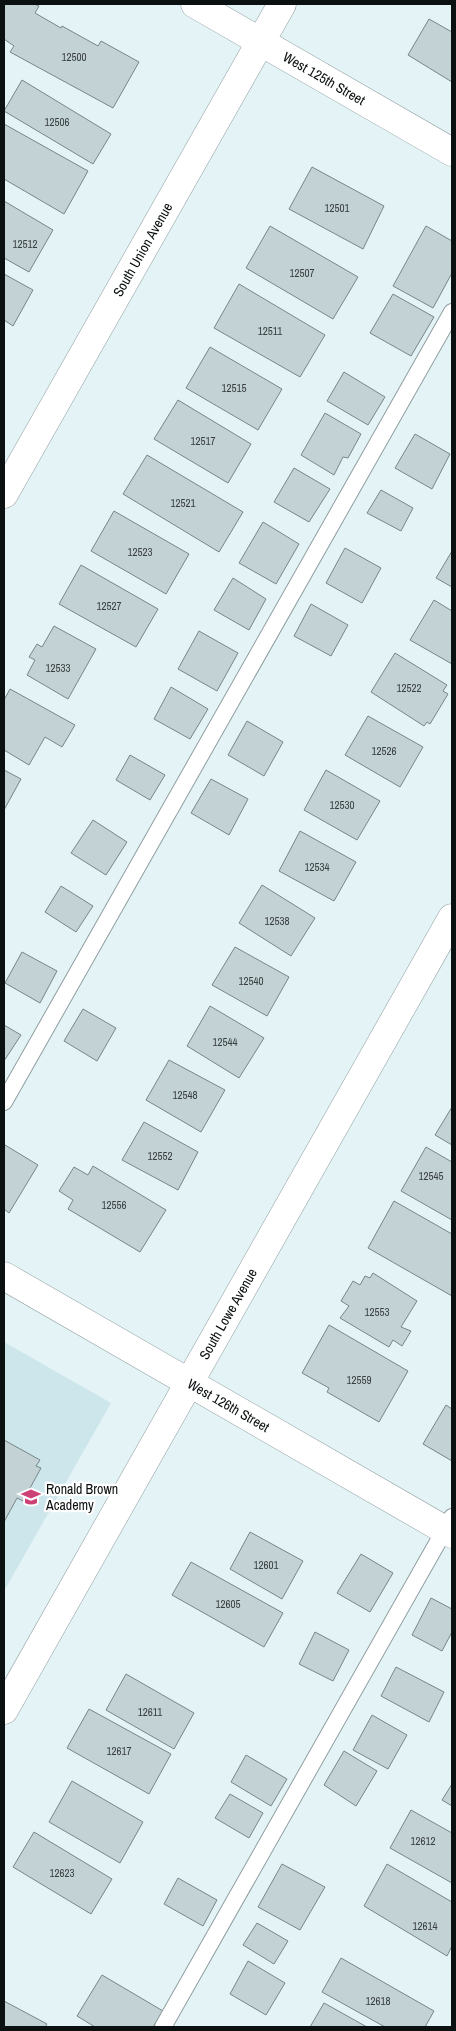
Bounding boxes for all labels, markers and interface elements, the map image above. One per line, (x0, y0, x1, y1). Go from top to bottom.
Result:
street label: West 125th Street (280, 48, 368, 109)
house number: 12500 (61, 50, 87, 64)
house number: 12506 (44, 115, 70, 129)
street label: South Union Avenue (109, 199, 176, 300)
house number: 12501 (324, 201, 350, 215)
house number: 12512 (12, 237, 38, 251)
house number: 12507 (289, 266, 315, 280)
house number: 12511 (258, 324, 282, 338)
house number: 12515 (221, 381, 247, 395)
house number: 12517 (190, 434, 216, 448)
house number: 12521 (170, 496, 196, 510)
house number: 12523 (127, 545, 153, 559)
house number: 12527 (96, 599, 122, 613)
house number: 12533 (45, 661, 71, 675)
house number: 12522 (396, 681, 422, 695)
house number: 12526 (371, 744, 397, 758)
house number: 12530 (329, 798, 355, 812)
house number: 12534 (304, 860, 330, 874)
house number: 12538 (264, 914, 290, 928)
house number: 12540 (238, 974, 264, 988)
house number: 12544 (212, 1035, 238, 1049)
house number: 12548 (172, 1088, 198, 1102)
house number: 12552 (147, 1149, 173, 1163)
house number: 12545 (418, 1169, 444, 1183)
house number: 12556 (101, 1198, 127, 1212)
street label: South Lowe Avenue (195, 1265, 261, 1363)
house number: 12553 (364, 1305, 390, 1319)
house number: 12559 (346, 1373, 372, 1387)
street label: West 126th Street (184, 1375, 273, 1436)
place label: Ronald Brown Academy (45, 1480, 118, 1514)
school or university icon: Ronald Brown Academy (20, 1486, 42, 1508)
house number: 12601 (253, 1558, 279, 1572)
house number: 12605 (215, 1597, 241, 1611)
house number: 12611 (138, 1705, 162, 1719)
house number: 12617 (106, 1744, 132, 1758)
house number: 12612 (410, 1834, 436, 1848)
house number: 12623 (49, 1866, 75, 1880)
house number: 12614 (412, 1919, 438, 1933)
house number: 12618 (365, 1994, 391, 2008)

